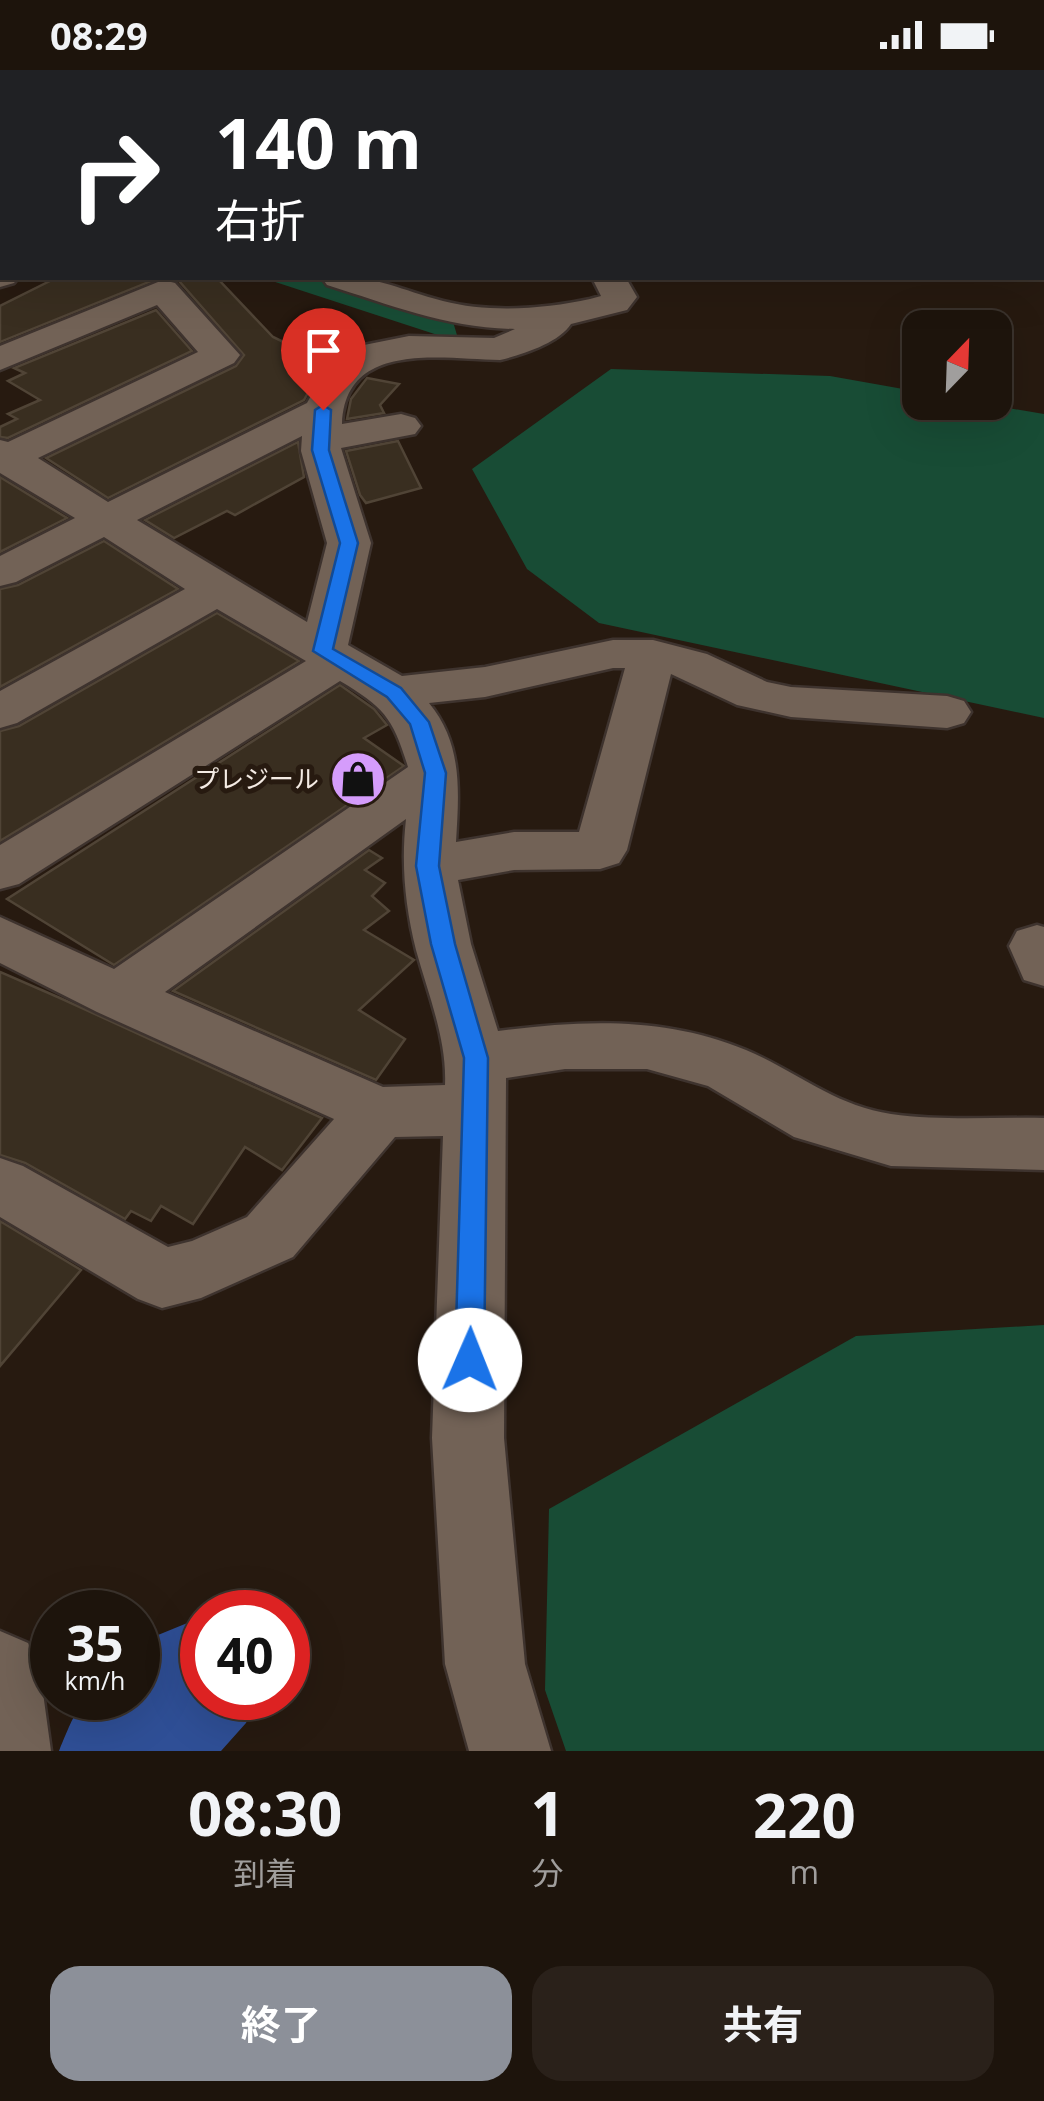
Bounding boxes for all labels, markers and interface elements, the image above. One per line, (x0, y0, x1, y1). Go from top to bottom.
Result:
text: 08:29 (50, 9, 148, 61)
text: 140 m (215, 94, 422, 190)
icon: right (50, 110, 180, 240)
text: 右折 (215, 189, 305, 250)
pin (281, 308, 366, 411)
north arrow (902, 310, 1012, 420)
map controls (902, 310, 1012, 420)
icon: arrive (296, 323, 351, 378)
shop icon: プレジール (328, 749, 388, 809)
place label: プレジール (194, 761, 319, 795)
position arrow (418, 1308, 522, 1412)
speed limit sign: 40 (180, 1590, 310, 1720)
text: 35 (66, 1609, 124, 1677)
text: km/h (65, 1663, 125, 1697)
text: 08:30 (188, 1772, 342, 1854)
text: 1 (531, 1772, 565, 1854)
text: 220 (753, 1774, 856, 1856)
text: m (790, 1850, 819, 1893)
text: 到着 (233, 1851, 297, 1894)
text: 分 (532, 1851, 564, 1894)
button: 終了 (50, 1966, 512, 2081)
button: 共有 (532, 1966, 994, 2081)

